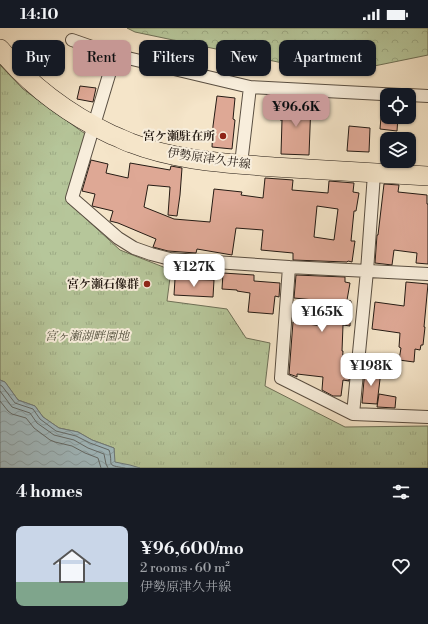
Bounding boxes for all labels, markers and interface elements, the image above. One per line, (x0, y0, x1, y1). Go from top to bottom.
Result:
text: 14:10 (20, 5, 58, 24)
chip: Buy (12, 40, 65, 76)
chip: Rent (73, 40, 131, 76)
chip: Filters (139, 40, 208, 76)
chip: New (216, 40, 271, 76)
chip: Apartment (279, 40, 376, 76)
map controls (380, 88, 416, 168)
button: locate (380, 88, 416, 124)
pin: ¥96.6K (263, 94, 329, 128)
text: ¥96.6K (272, 99, 320, 115)
place label: 宮ケ瀬駐在所 (143, 129, 215, 144)
marker: 宮ケ瀬駐在所 (218, 131, 228, 141)
button: layers (380, 132, 416, 168)
street label: 伊勢原津久井線 (166, 146, 252, 172)
pin: ¥127K (166, 254, 222, 288)
text: ¥127K (173, 259, 215, 275)
place label: 宮ケ瀬石像群 (67, 277, 139, 292)
marker: 宮ケ瀬石像群 (142, 279, 152, 289)
pin: ¥165K (294, 299, 350, 333)
text: ¥165K (301, 304, 343, 320)
park label: 宮ヶ瀬湖畔園地 (45, 329, 131, 344)
pin: ¥198K (343, 353, 399, 387)
text: ¥198K (349, 358, 393, 374)
text: 4 homes (16, 481, 83, 503)
icon: filters (390, 481, 412, 503)
text: ¥96,600/mo (140, 538, 244, 560)
icon: home (48, 542, 96, 590)
icon: heart (390, 555, 412, 577)
text: 2 rooms · 60 m² (140, 560, 230, 576)
text: 伊勢原津久井線 (140, 579, 231, 595)

